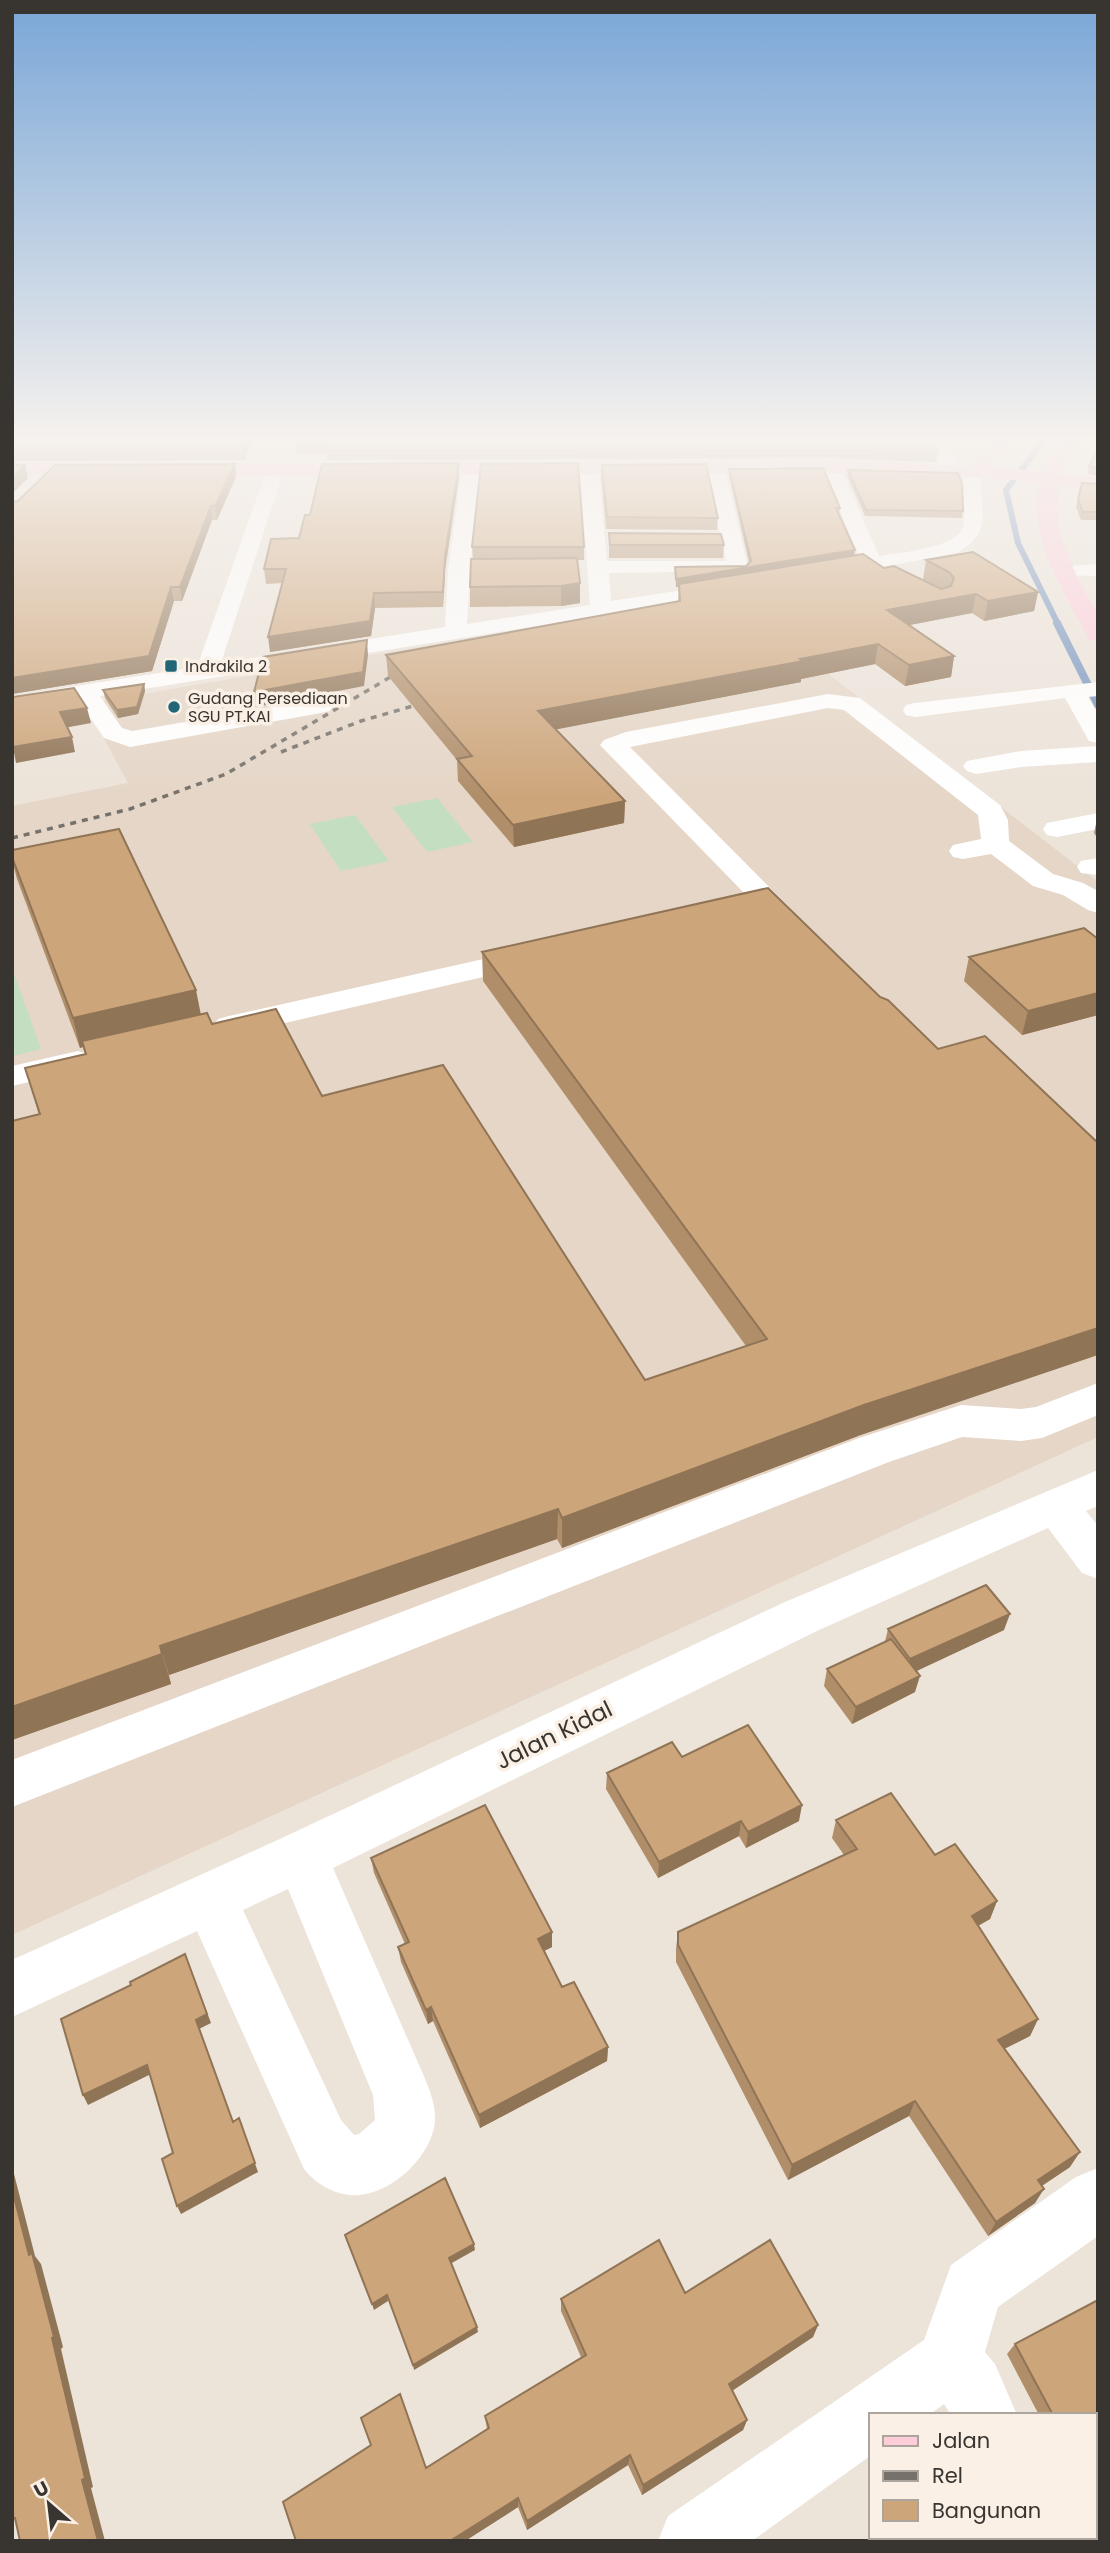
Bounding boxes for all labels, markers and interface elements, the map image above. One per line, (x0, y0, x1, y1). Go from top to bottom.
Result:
place label: Indrakila 2 (185, 655, 267, 678)
marker: Indrakila 2 (163, 658, 179, 674)
place label: Gudang Persediaan SGU PT.KAI (188, 687, 348, 728)
marker: Gudang Persediaan SGU PT.KAI (166, 699, 182, 715)
street label: Jalan Kidal (490, 1693, 618, 1777)
legend (869, 2413, 1096, 2539)
text: Jalan (932, 2426, 990, 2455)
text: Rel (932, 2461, 963, 2490)
north arrow (14, 2469, 84, 2539)
text: U (29, 2474, 54, 2504)
text: Bangunan (932, 2496, 1041, 2525)

